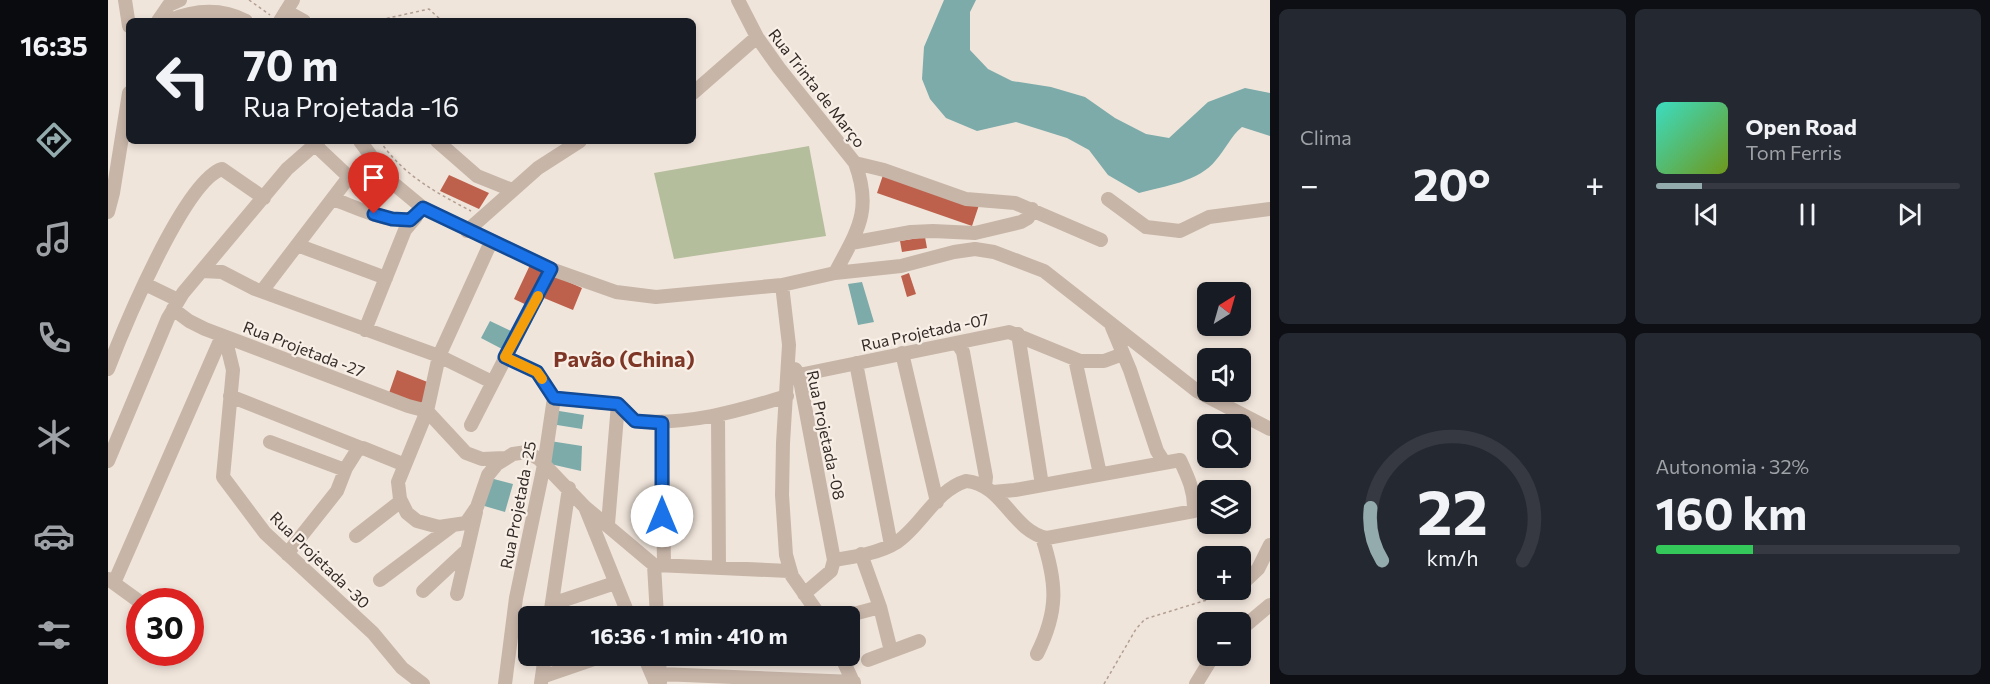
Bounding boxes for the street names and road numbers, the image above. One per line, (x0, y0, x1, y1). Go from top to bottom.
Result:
street label: Rua Trinta de Março (765, 25, 870, 151)
street label: Rua Projetada -07 (859, 309, 991, 354)
street label: Rua Projetada -27 (241, 317, 368, 380)
street label: Rua Projetada -08 (804, 369, 849, 501)
street label: Rua Projetada -25 (496, 440, 539, 570)
street label: Rua Projetada -30 (267, 507, 374, 612)

